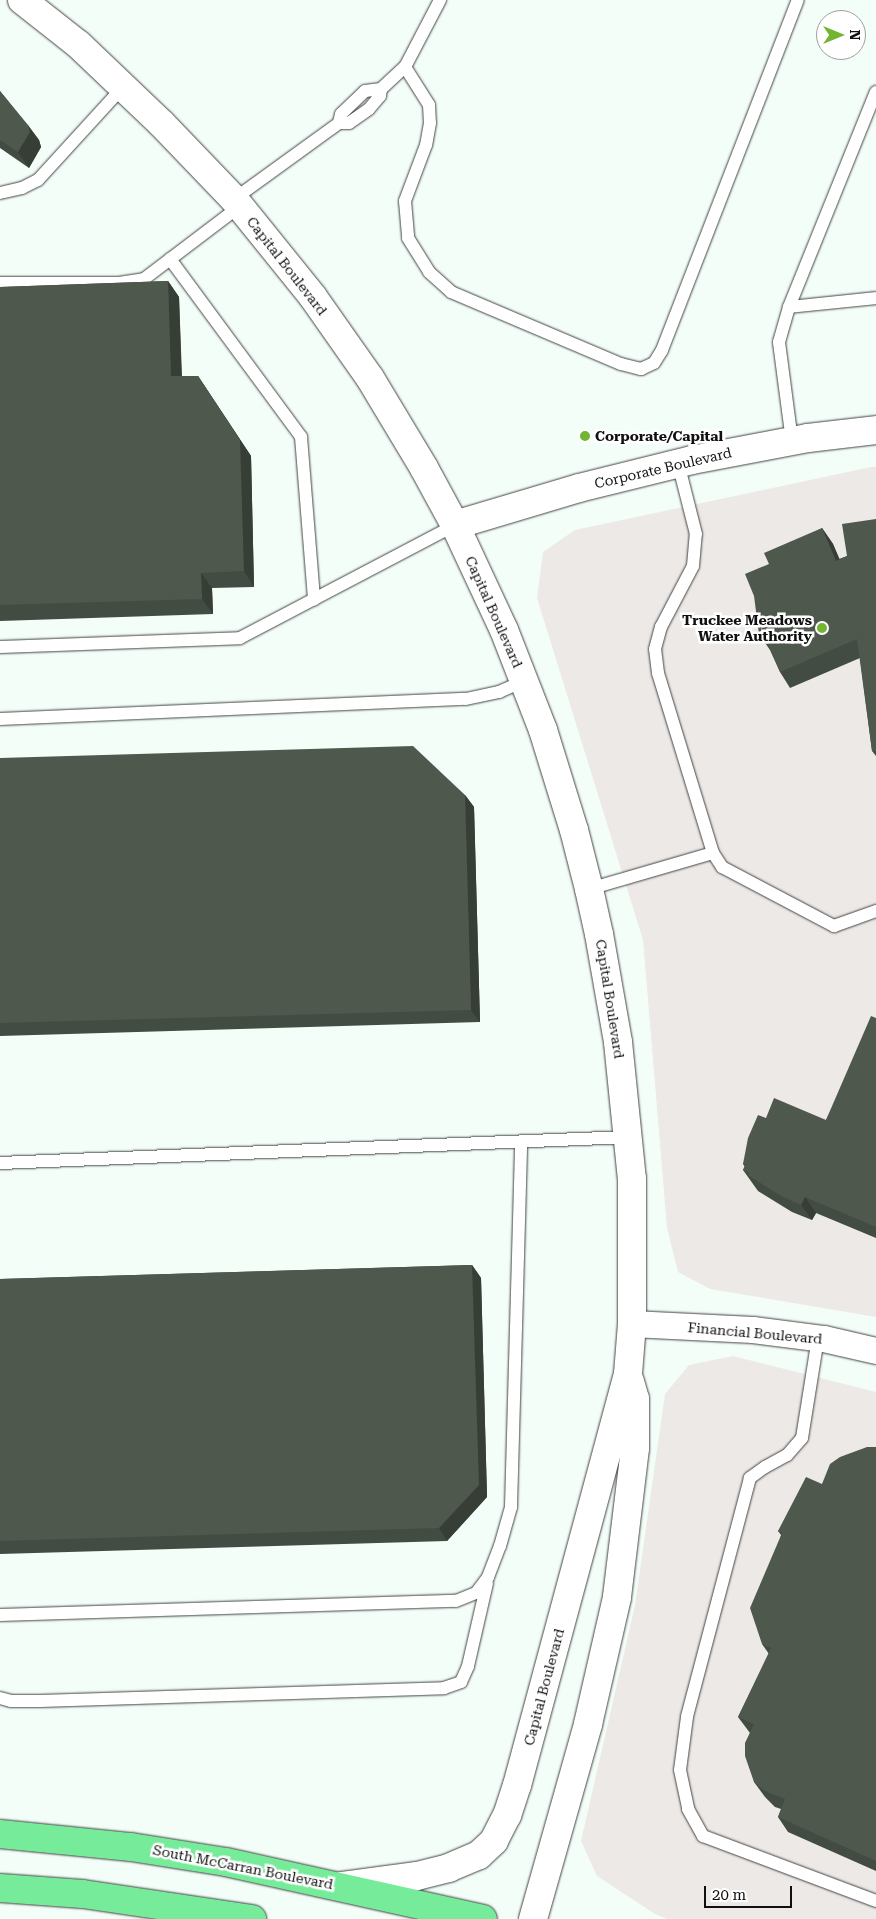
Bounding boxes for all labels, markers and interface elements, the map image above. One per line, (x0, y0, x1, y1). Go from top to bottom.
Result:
north arrow (816, 10, 866, 60)
text: N (847, 30, 863, 40)
street label: Capital Boulevard (243, 213, 331, 319)
place label: Corporate/Capital (595, 428, 723, 444)
marker: Corporate/Capital (579, 430, 591, 442)
street label: Corporate Boulevard (593, 444, 733, 492)
street label: Capital Boulevard (462, 554, 526, 670)
place label: Truckee Meadows Water Authority (682, 612, 812, 644)
marker: Truckee Meadows Water Authority (816, 622, 828, 634)
street label: Capital Boulevard (592, 938, 628, 1060)
street label: Financial Boulevard (687, 1319, 823, 1347)
street label: Capital Boulevard (520, 1627, 568, 1747)
street label: South McCarran Boulevard (151, 1841, 335, 1893)
scale bar (706, 1876, 794, 1908)
text: 20 m (712, 1886, 746, 1904)

